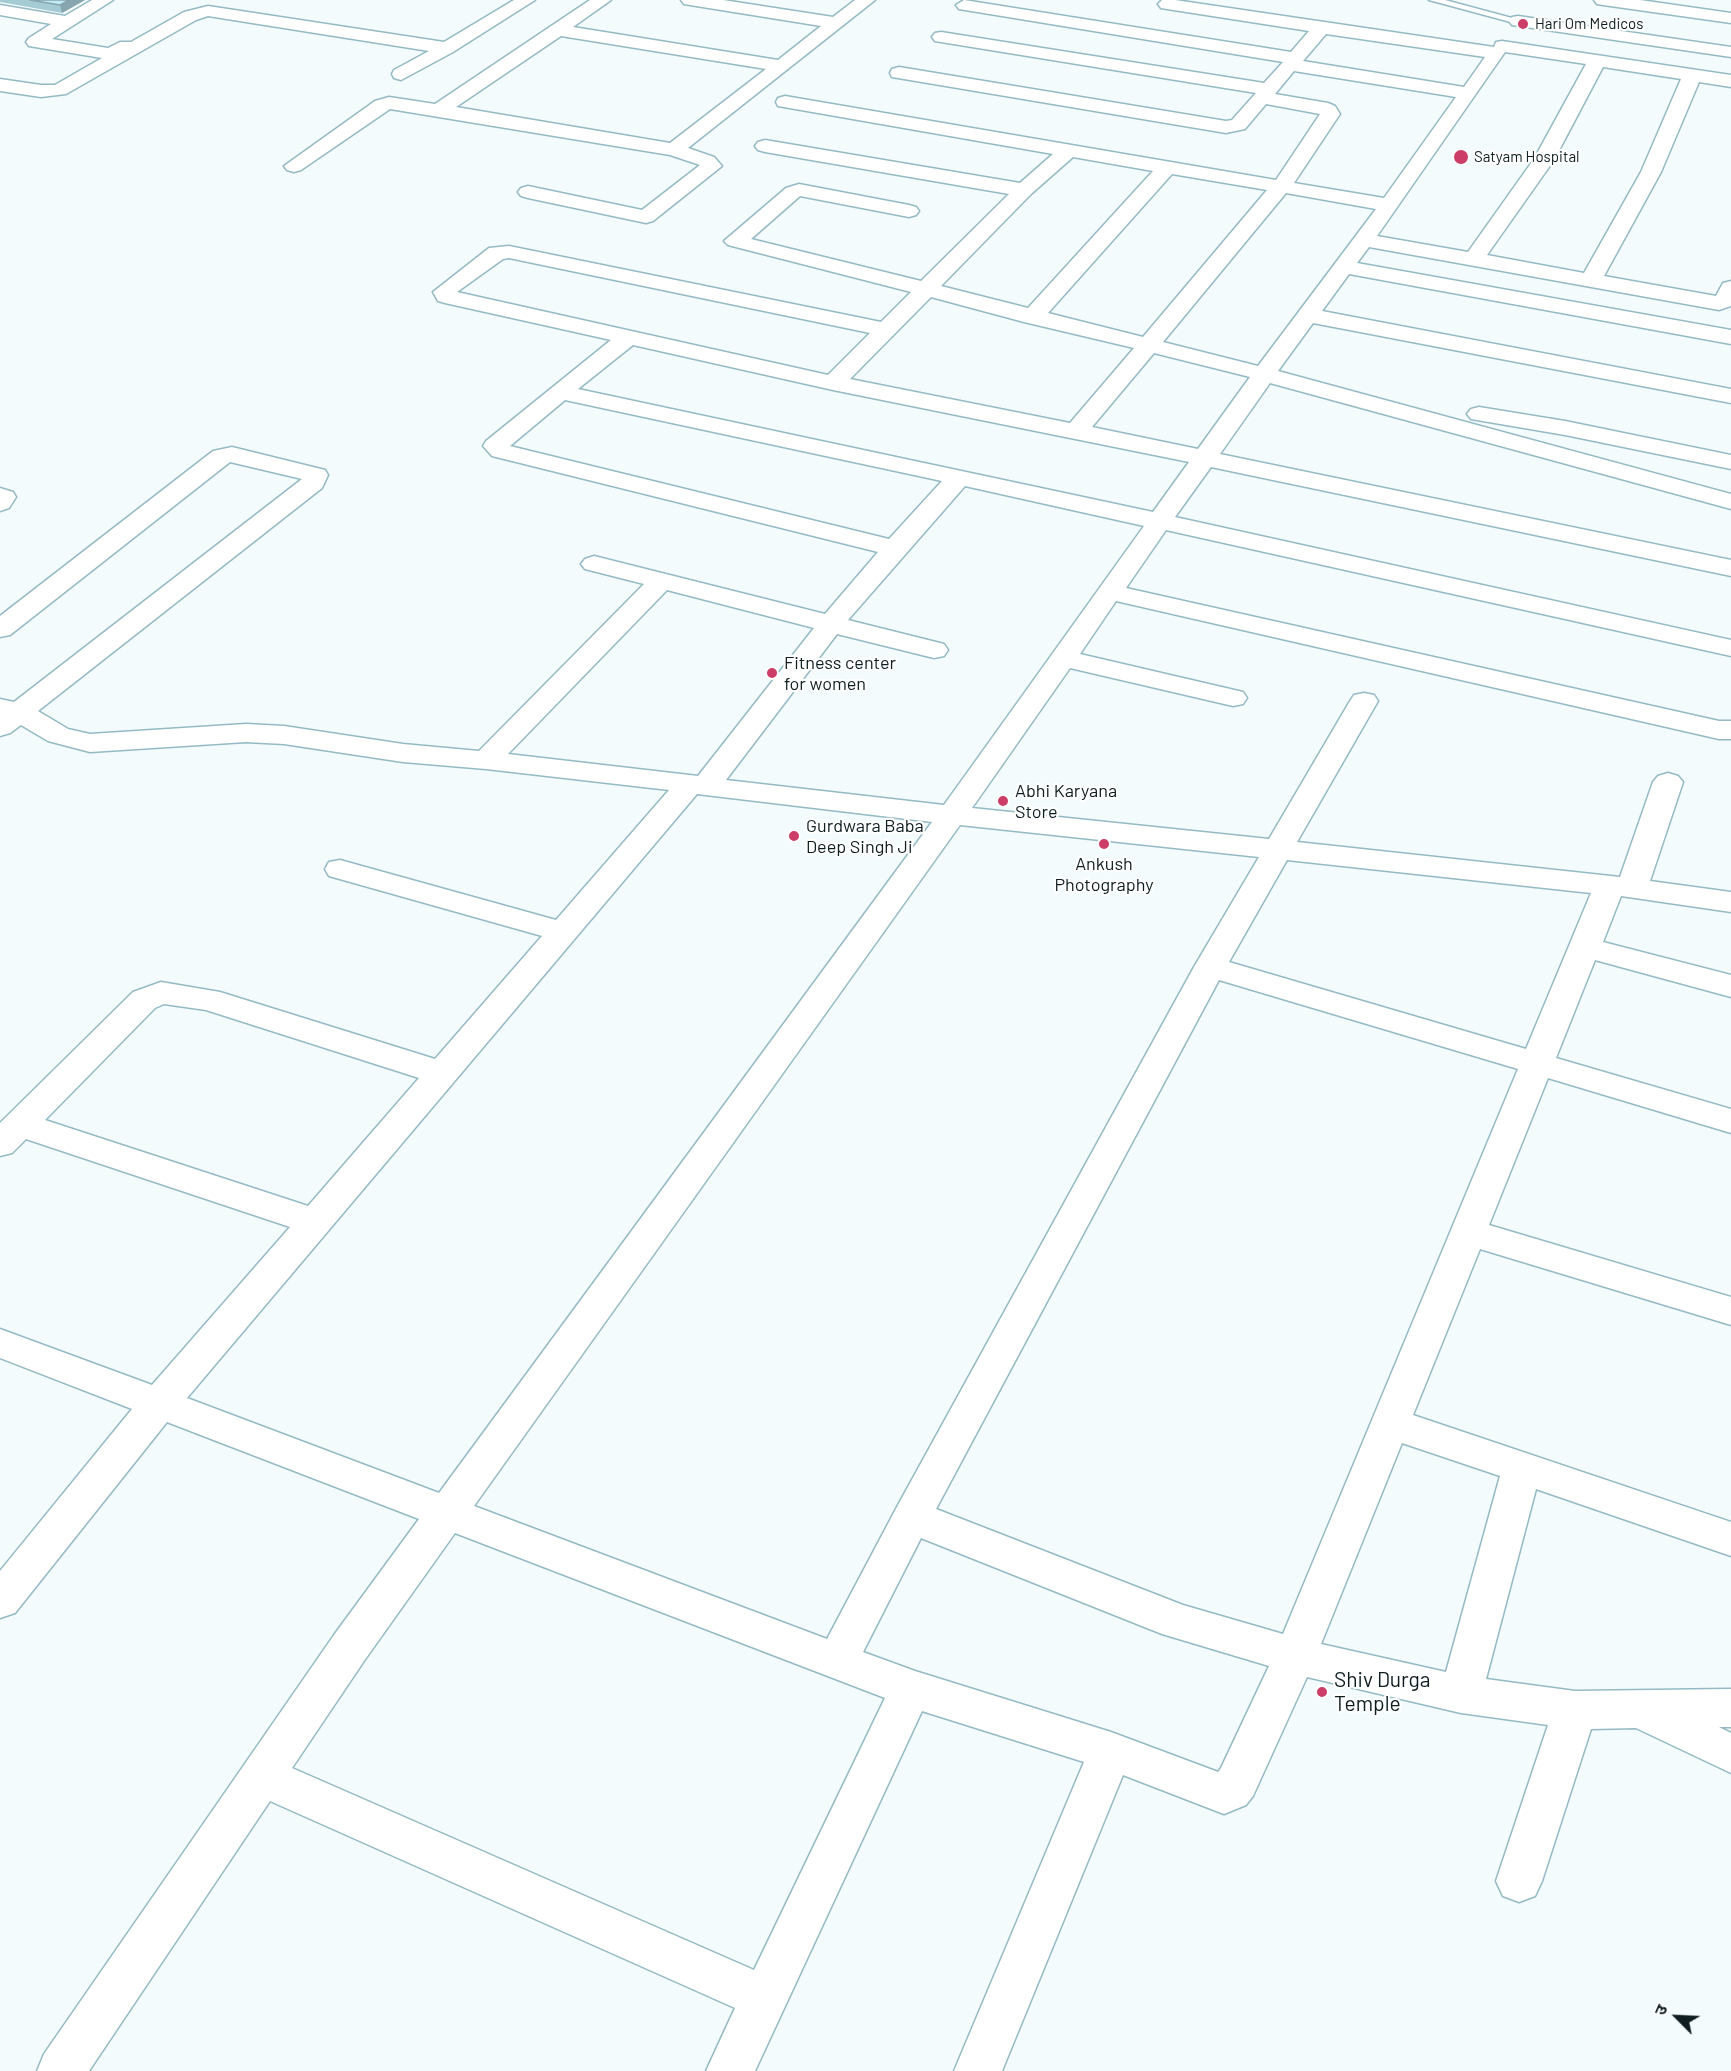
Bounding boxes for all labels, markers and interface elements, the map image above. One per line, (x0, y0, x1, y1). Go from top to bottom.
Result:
place label: Hari Om Medicos (1535, 15, 1643, 33)
marker: Hari Om Medicos (1516, 17, 1530, 31)
marker: Satyam Hospital (1452, 148, 1470, 166)
place label: Satyam Hospital (1474, 148, 1579, 166)
place label: Fitness center for women (784, 652, 896, 694)
marker: Fitness center for women (765, 666, 779, 680)
place label: Abhi Karyana Store (1015, 780, 1117, 822)
marker: Abhi Karyana Store (996, 794, 1010, 808)
place label: Gurdwara Baba Deep Singh Ji (806, 815, 924, 858)
marker: Gurdwara Baba Deep Singh Ji (787, 829, 801, 843)
marker: Ankush Photography (1097, 837, 1111, 851)
place label: Ankush Photography (1054, 853, 1154, 896)
place label: Shiv Durga Temple (1334, 1667, 1430, 1717)
marker: Shiv Durga Temple (1315, 1685, 1329, 1699)
north arrow (1647, 1987, 1707, 2047)
text: उ (1650, 2001, 1671, 2018)

